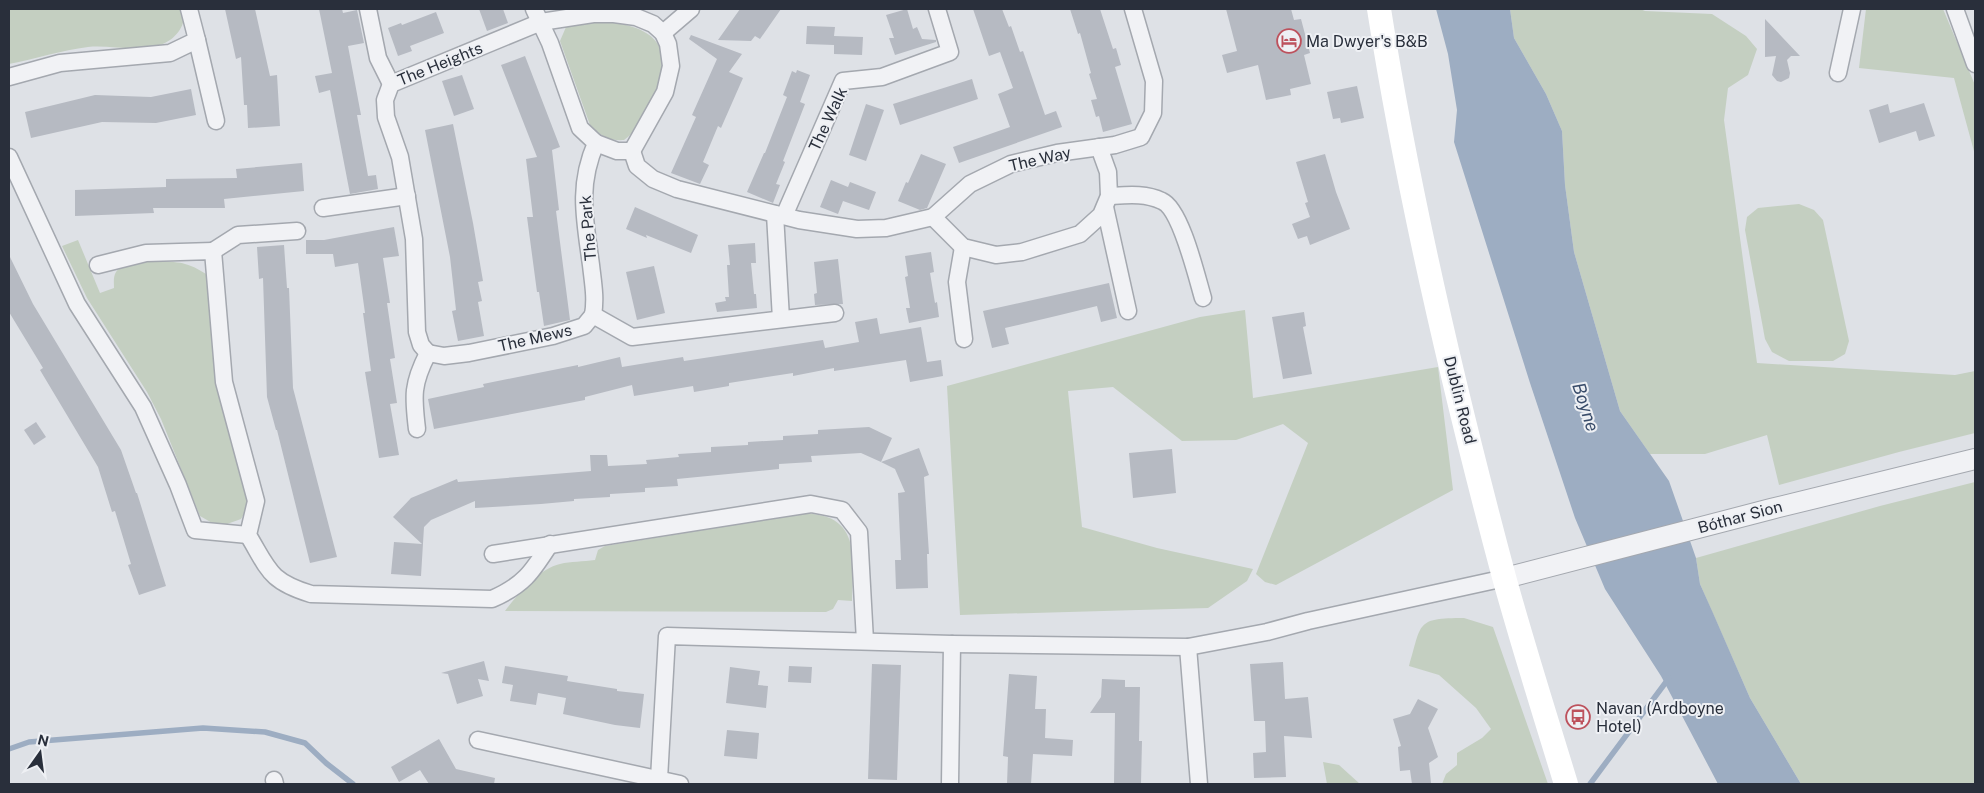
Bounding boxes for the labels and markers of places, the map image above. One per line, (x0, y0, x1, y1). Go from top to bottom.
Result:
hotel icon: Ma Dwyer's B&B (1276, 28, 1302, 54)
place label: Ma Dwyer's B&B (1306, 32, 1428, 51)
place label: Navan (Ardboyne Hotel) (1596, 699, 1724, 736)
bus stop icon: Navan (Ardboyne Hotel) (1565, 704, 1591, 730)

